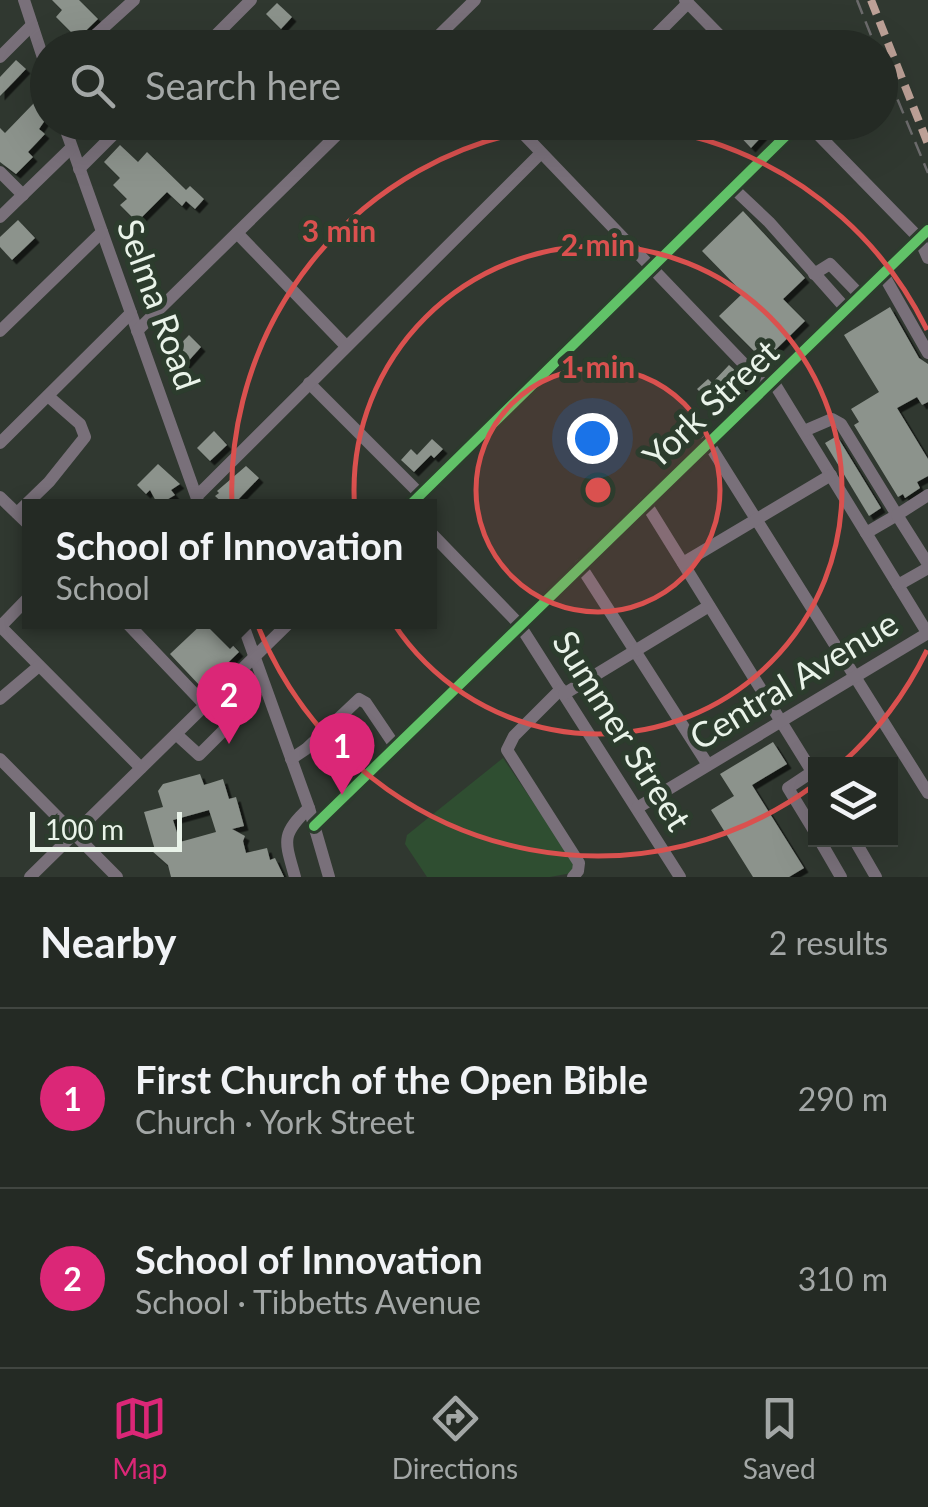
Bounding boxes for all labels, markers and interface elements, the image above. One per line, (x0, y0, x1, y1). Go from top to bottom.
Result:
search box (30, 30, 898, 140)
icon: search (65, 58, 120, 113)
text: Search here (145, 62, 341, 108)
text: 3 min (302, 212, 376, 248)
street label: Selma Road (110, 213, 210, 395)
text: 2 min (561, 226, 635, 262)
street label: York Street (634, 330, 787, 476)
text: 1 min (561, 348, 635, 384)
your location (567, 413, 618, 464)
centre of rings (580, 472, 616, 508)
popup (22, 499, 437, 629)
text: School of Innovation (56, 522, 403, 568)
text: School (56, 568, 150, 607)
street label: Central Avenue (681, 600, 905, 758)
street label: Summer Street (545, 622, 701, 838)
pin: 2 (196, 662, 262, 744)
pin: 1 (310, 712, 374, 795)
map controls (808, 757, 898, 847)
button: layers (808, 757, 898, 847)
scale bar (30, 807, 182, 851)
text: 100 m (45, 812, 124, 846)
text: Nearby (40, 917, 177, 967)
text: 2 results (769, 923, 888, 962)
text: First Church of the Open Bible (135, 1056, 648, 1102)
text: 1 (63, 1079, 82, 1118)
text: 290 m (798, 1079, 888, 1118)
text: Church · York Street (135, 1102, 415, 1141)
text: School of Innovation (135, 1236, 483, 1282)
text: 2 (63, 1259, 82, 1298)
text: 310 m (798, 1259, 888, 1298)
text: School · Tibbetts Avenue (135, 1282, 481, 1321)
tab: Map (112, 1391, 167, 1485)
tab: Directions (392, 1391, 518, 1485)
tab: Saved (743, 1391, 816, 1485)

